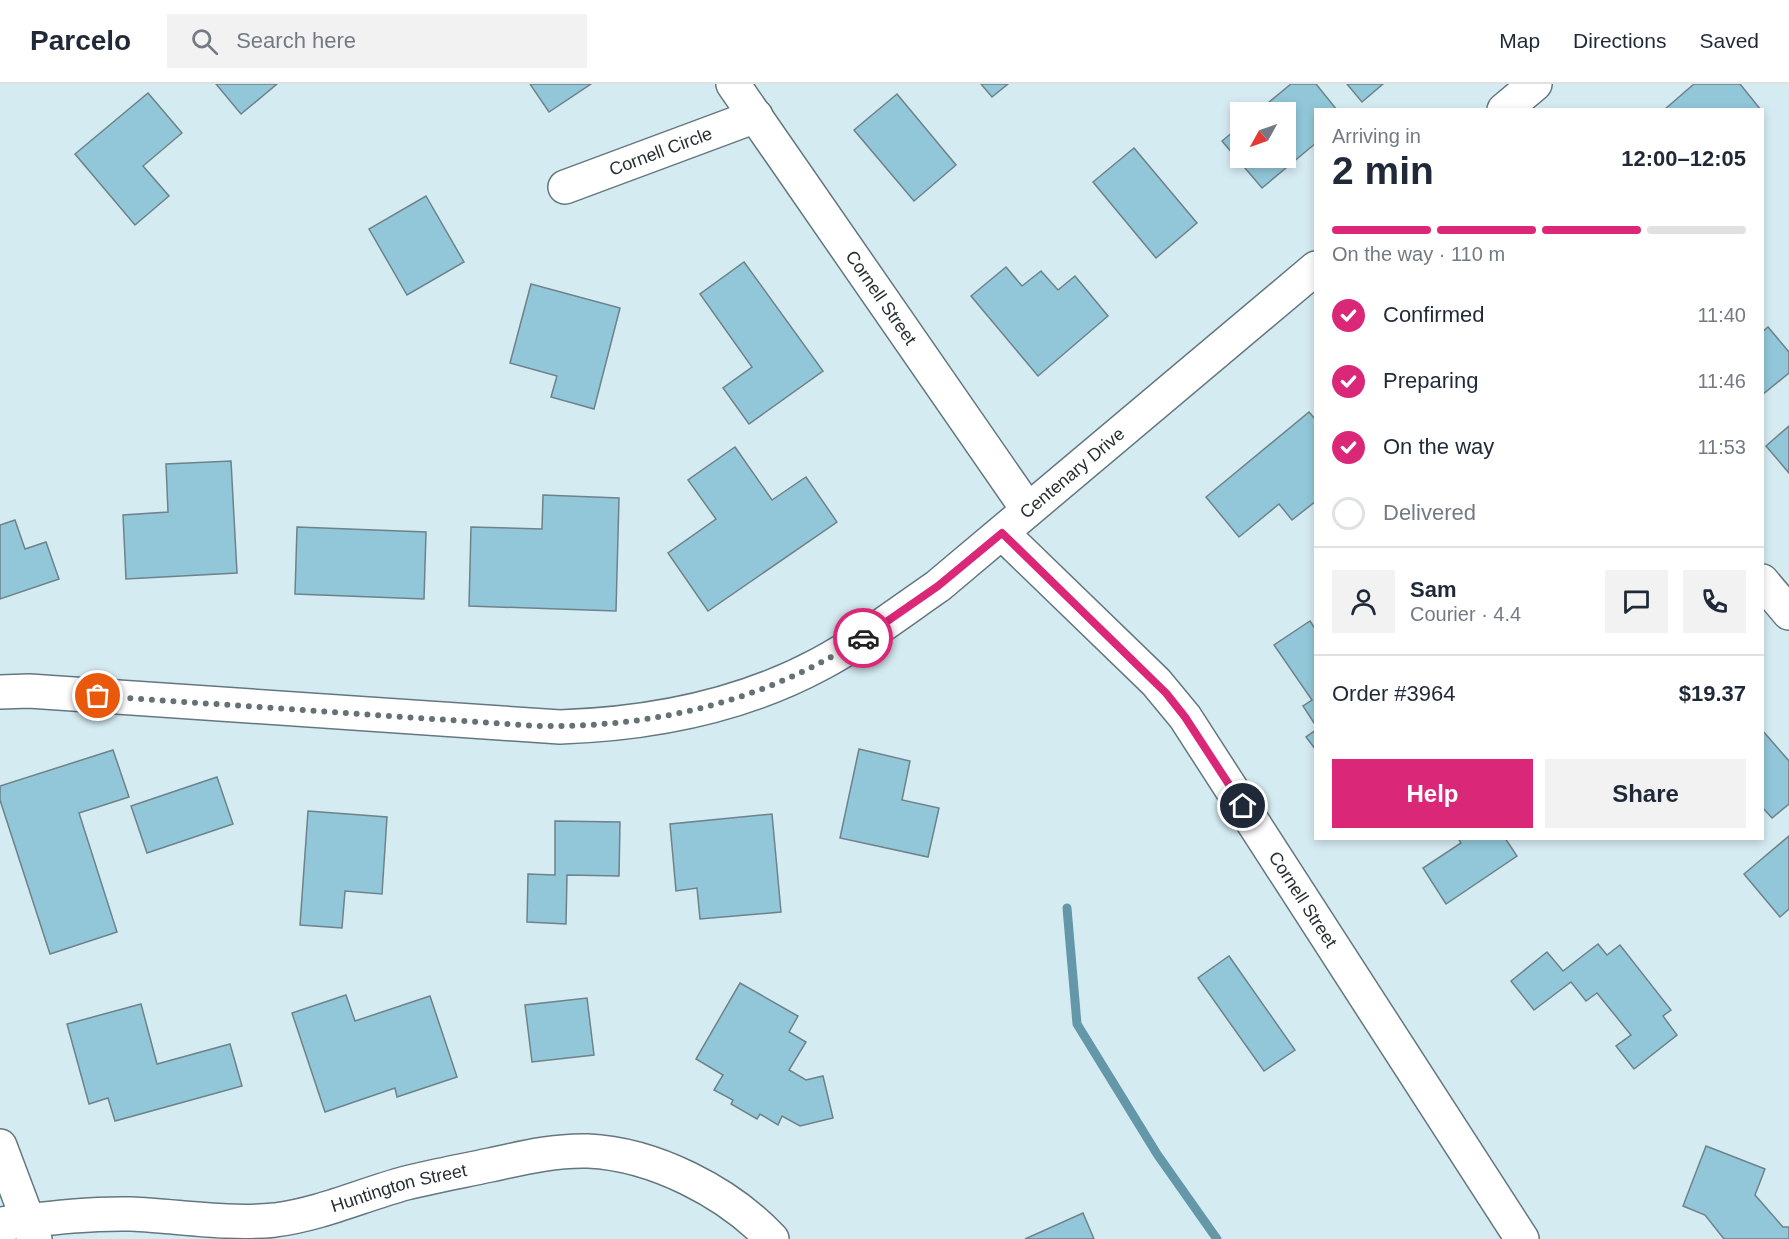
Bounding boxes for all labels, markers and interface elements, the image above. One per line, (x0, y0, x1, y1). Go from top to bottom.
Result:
search box (167, 14, 587, 68)
text: Parcelo (30, 25, 131, 56)
icon: search (188, 25, 221, 58)
text: Search here (236, 28, 356, 53)
text: Map (1499, 29, 1540, 52)
text: Directions (1573, 29, 1666, 52)
text: Saved (1699, 29, 1759, 52)
north arrow (1230, 102, 1296, 168)
map controls (1230, 102, 1296, 168)
street label: Cornell Circle (606, 123, 715, 180)
text: Arriving in (1332, 125, 1421, 147)
text: 12:00–12:05 (1621, 146, 1746, 171)
text: 2 min (1332, 149, 1434, 192)
text: On the way · 110 m (1332, 243, 1505, 265)
street label: Cornell Street (841, 247, 921, 349)
icon: check (1332, 299, 1365, 332)
text: Confirmed (1383, 302, 1484, 327)
text: 11:40 (1697, 304, 1746, 326)
icon: check (1332, 365, 1365, 398)
text: Preparing (1383, 368, 1478, 393)
text: 11:46 (1697, 370, 1746, 392)
street label: Centenary Drive (1016, 424, 1128, 523)
icon: check (1332, 431, 1365, 464)
text: On the way (1383, 434, 1494, 459)
text: 11:53 (1697, 436, 1746, 458)
text: Delivered (1383, 500, 1476, 525)
button: person (1332, 570, 1395, 633)
button: chat (1605, 570, 1668, 633)
button: phone (1683, 570, 1746, 633)
text: Sam (1410, 577, 1456, 602)
text: Courier · 4.4 (1410, 603, 1521, 625)
courier (833, 608, 893, 668)
icon: car (847, 622, 880, 655)
pin (72, 670, 123, 721)
icon: bag (81, 679, 114, 712)
text: Order #3964 (1332, 681, 1456, 706)
text: $19.37 (1679, 681, 1746, 706)
button: Help (1332, 759, 1533, 828)
button: Share (1545, 759, 1746, 828)
pin (1217, 780, 1268, 831)
icon: home (1226, 789, 1259, 822)
street label: Cornell Street (1265, 848, 1341, 951)
street label: Huntington Street (328, 1160, 469, 1216)

